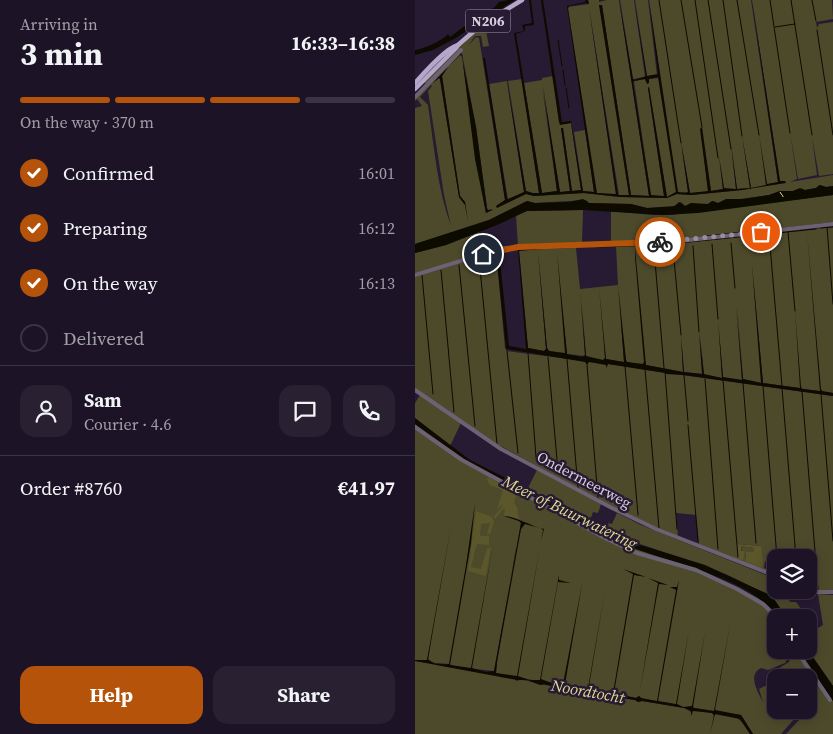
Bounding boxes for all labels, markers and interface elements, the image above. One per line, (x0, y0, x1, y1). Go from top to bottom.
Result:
road number: N206 (465, 10, 511, 32)
text: Arriving in (20, 13, 98, 35)
text: 16:33–16:38 (291, 30, 395, 56)
text: 3 min (20, 32, 103, 76)
text: On the way · 370 m (20, 111, 154, 133)
icon: check (20, 159, 48, 187)
text: Confirmed (63, 160, 154, 186)
text: 16:01 (358, 162, 395, 184)
pin (740, 211, 782, 253)
icon: check (20, 214, 48, 242)
text: Preparing (63, 215, 147, 241)
text: 16:12 (358, 217, 395, 239)
courier (635, 217, 685, 267)
icon: bag (747, 218, 775, 246)
icon: bike (646, 228, 674, 256)
pin (462, 233, 504, 275)
icon: home (469, 240, 497, 268)
icon: check (20, 269, 48, 297)
text: On the way (63, 270, 158, 296)
text: 16:13 (358, 272, 395, 294)
text: Delivered (63, 325, 144, 351)
button: person (20, 385, 72, 437)
button: chat (279, 385, 331, 437)
button: phone (343, 385, 395, 437)
text: Sam (84, 387, 122, 413)
text: Courier · 4.6 (84, 413, 172, 435)
street label: Ondermeerweg (533, 446, 635, 513)
water label: Meer of Buurwatering (498, 469, 642, 555)
text: Order #8760 (20, 475, 122, 501)
text: €41.97 (338, 475, 395, 501)
map controls (767, 549, 817, 719)
button: layers (767, 549, 817, 599)
button: + (767, 609, 817, 659)
button: Help (20, 666, 203, 724)
button: Share (213, 666, 395, 724)
button: − (767, 669, 817, 719)
water label: Noordtocht (549, 674, 627, 708)

